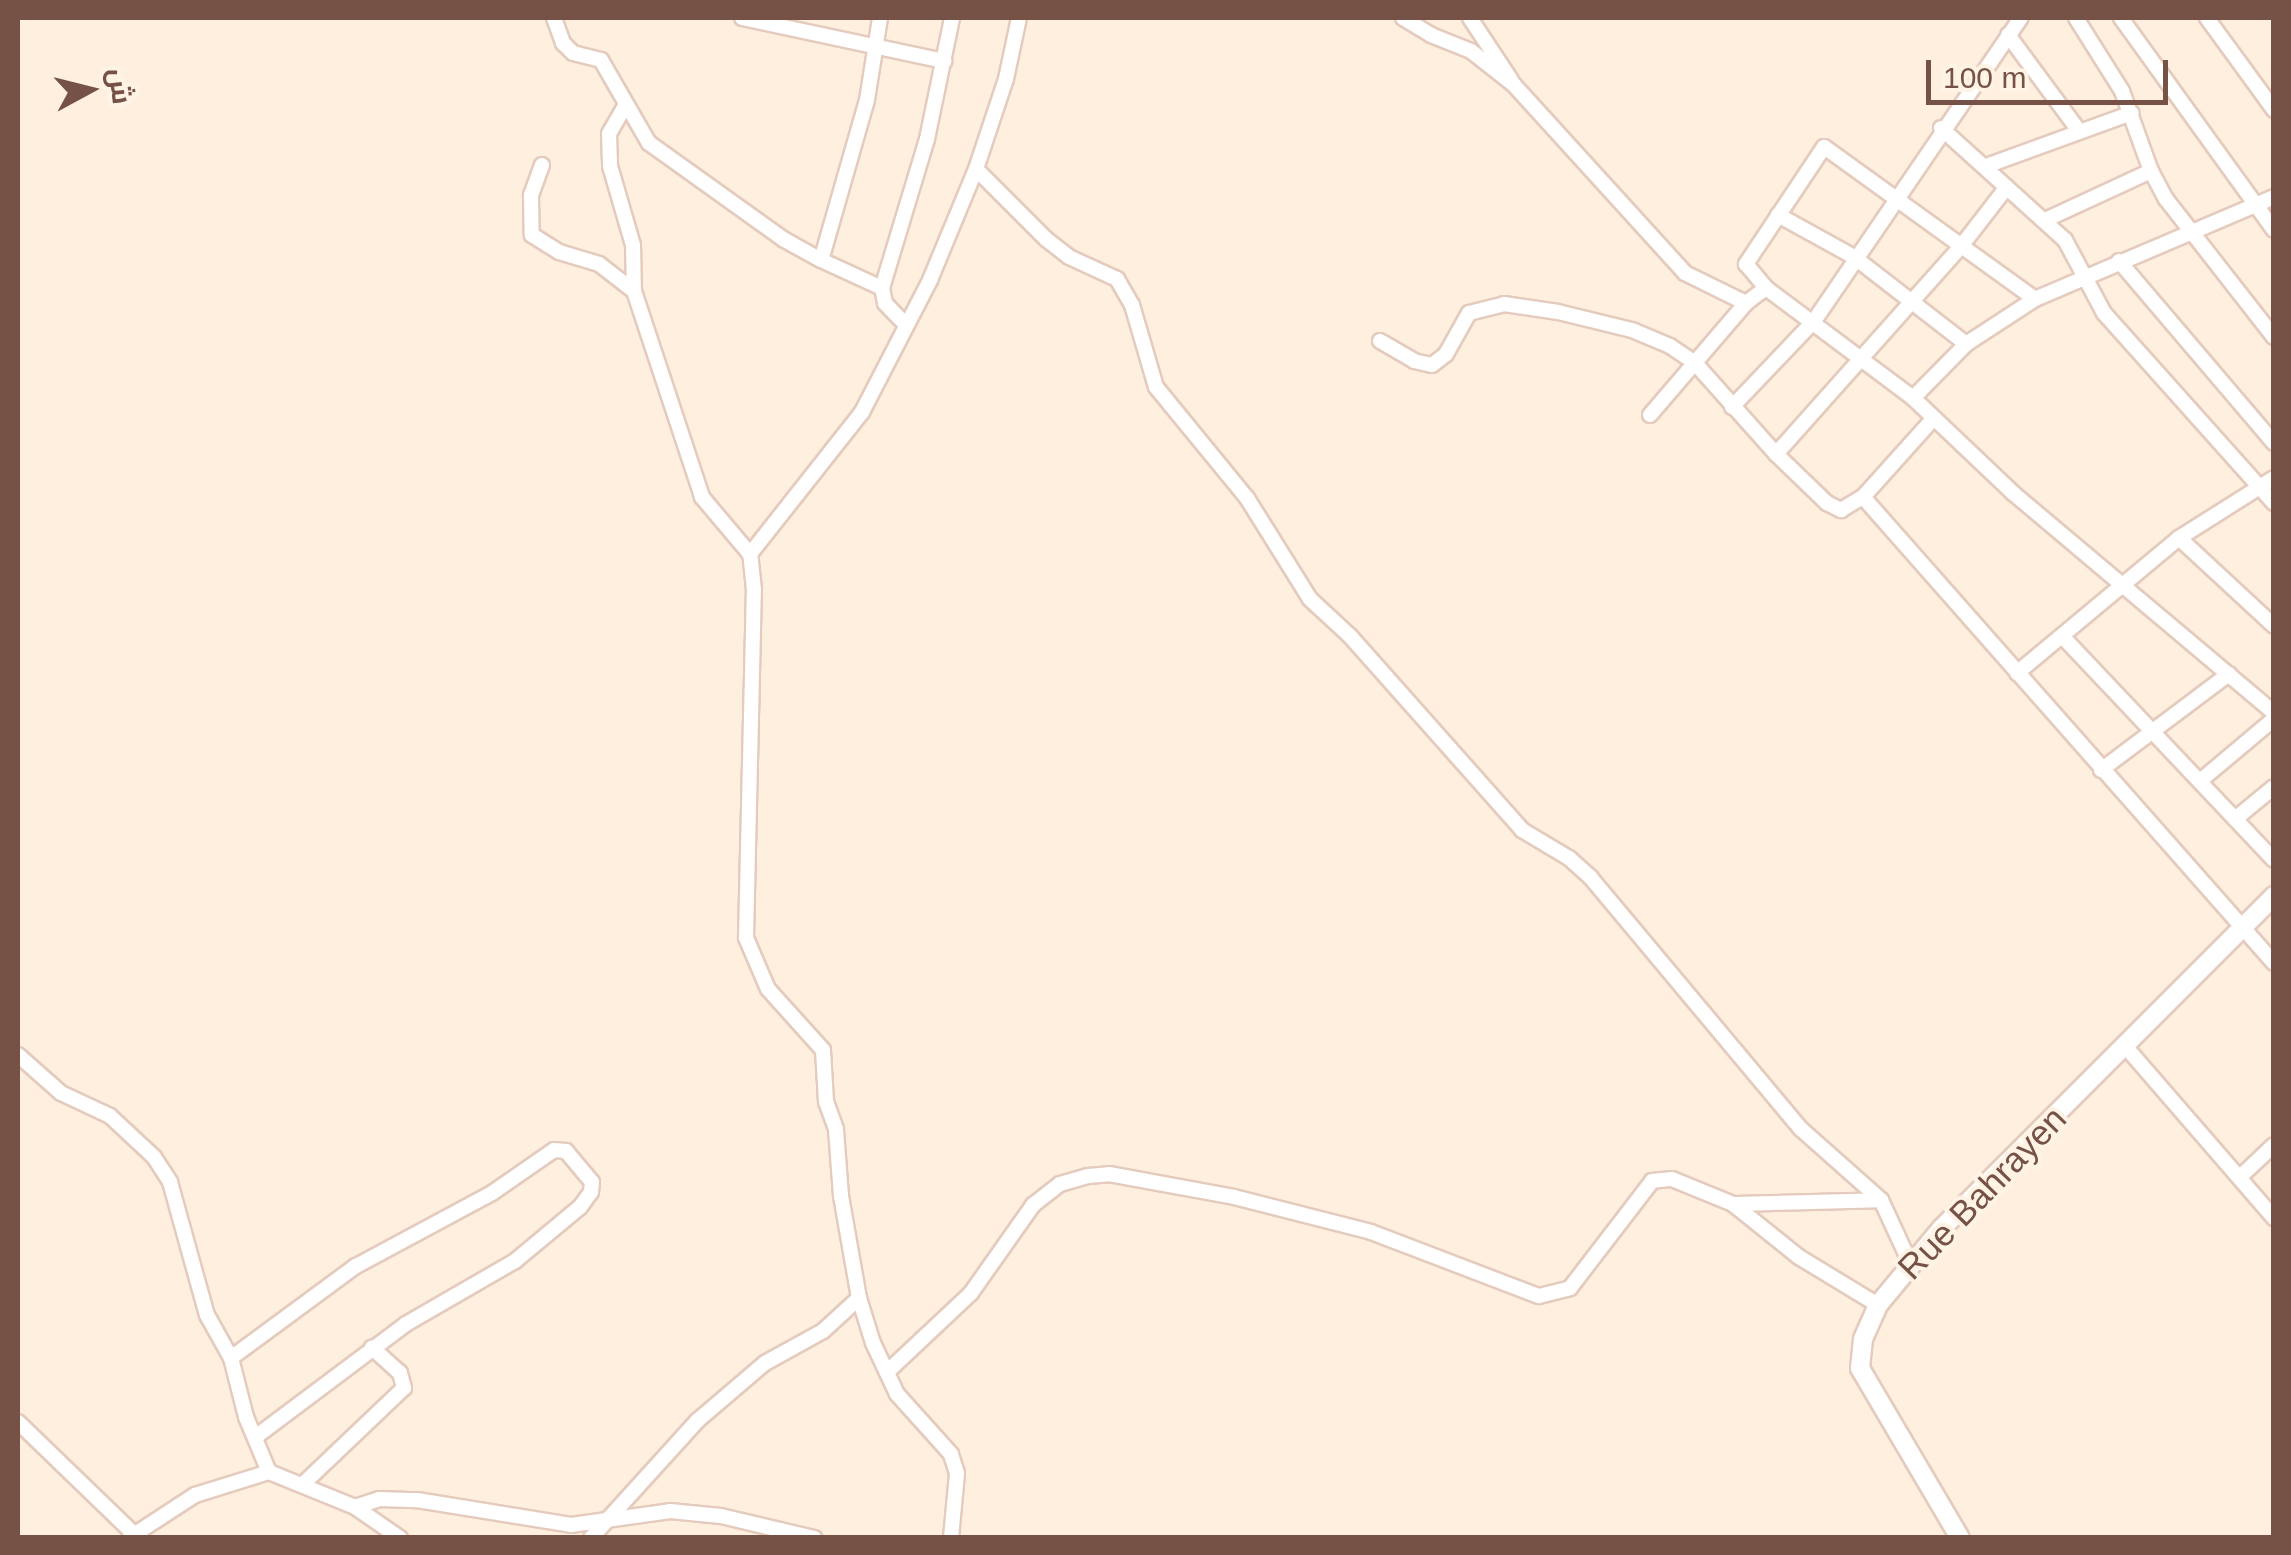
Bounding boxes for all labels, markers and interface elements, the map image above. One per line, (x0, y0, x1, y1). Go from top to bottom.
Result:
north arrow (40, 40, 140, 140)
scale bar (1931, 40, 2174, 102)
text: 100 m (1943, 61, 2026, 94)
text: ش (103, 67, 138, 106)
street label: Rue Bahrayen (1889, 1098, 2075, 1288)

